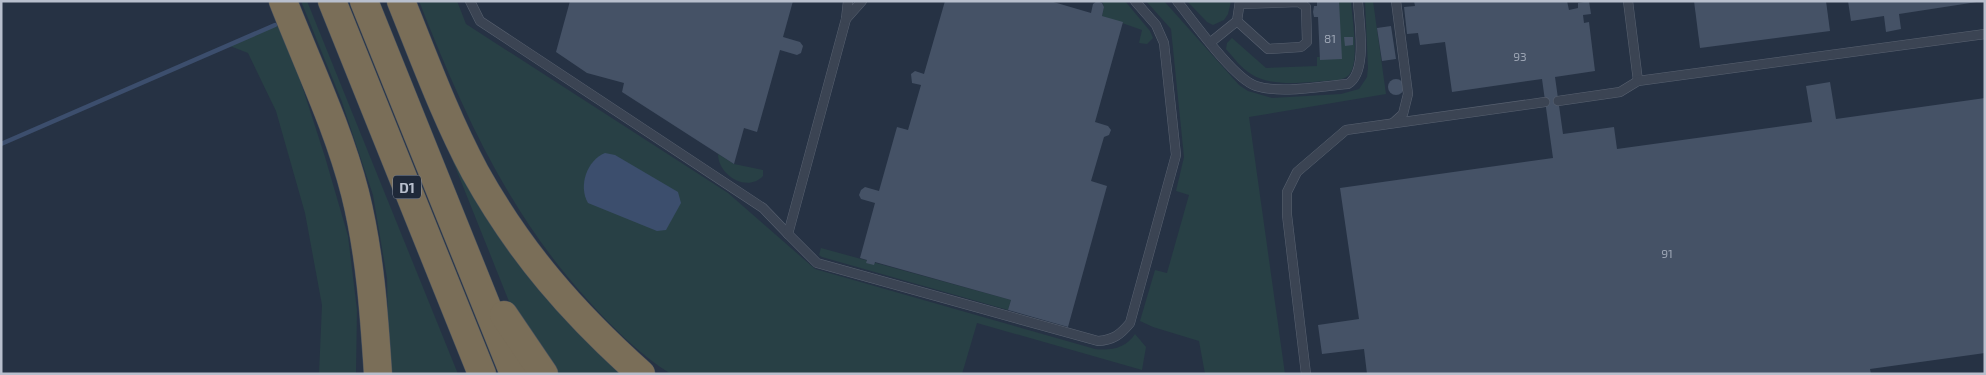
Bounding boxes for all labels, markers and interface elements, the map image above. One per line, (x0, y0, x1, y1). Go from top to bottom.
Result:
house number: 81 (1324, 31, 1336, 45)
house number: 93 (1513, 49, 1527, 63)
road number: D1 (393, 176, 421, 198)
house number: 91 (1661, 246, 1673, 260)

